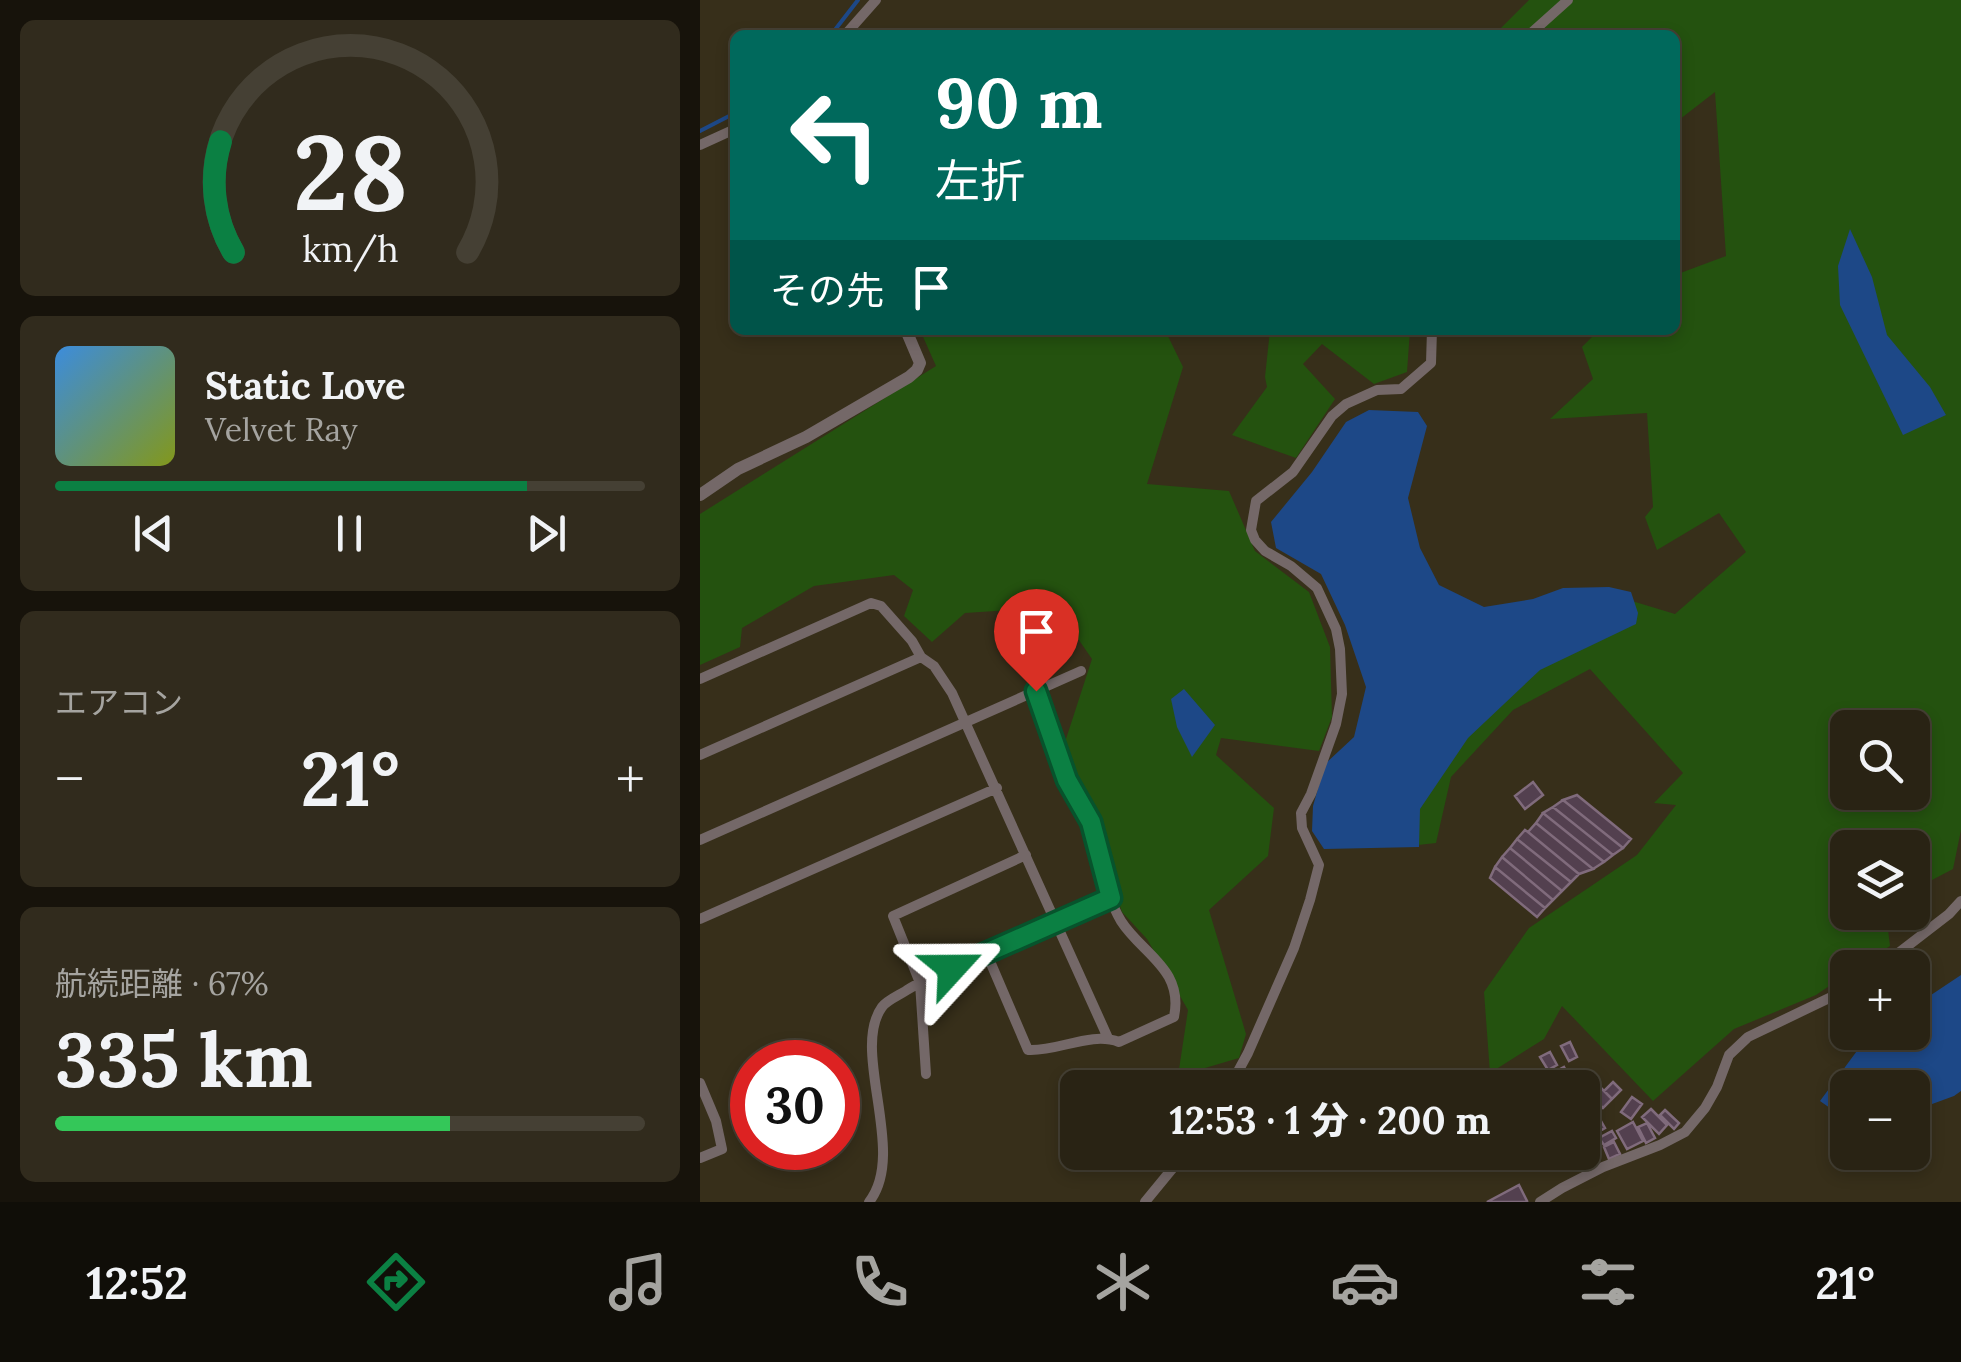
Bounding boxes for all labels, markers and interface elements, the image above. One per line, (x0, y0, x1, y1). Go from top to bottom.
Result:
text: 90 m (935, 58, 1103, 147)
icon: left (770, 70, 900, 200)
text: 28 (293, 105, 407, 238)
text: 左折 (935, 152, 1025, 209)
text: km/h (302, 226, 398, 272)
icon: arrive (904, 260, 959, 315)
text: その先 (770, 266, 884, 314)
text: Static Love (205, 361, 405, 409)
text: Velvet Ray (205, 409, 358, 450)
icon: previous (126, 506, 181, 561)
icon: pause (322, 506, 377, 561)
icon: next (519, 506, 574, 561)
pin (994, 589, 1079, 692)
icon: arrive (1009, 604, 1064, 659)
text: エアコン (55, 682, 183, 723)
map controls (1830, 710, 1930, 1170)
button: search (1830, 710, 1930, 810)
text: 21° (300, 731, 400, 827)
text: − (55, 744, 84, 814)
text: + (616, 744, 645, 814)
button: layers (1830, 830, 1930, 930)
position arrow (900, 916, 1004, 1020)
button: + (1830, 950, 1930, 1050)
text: 航続距離 · 67% (55, 963, 269, 1004)
text: 335 km (55, 1012, 313, 1108)
speed limit sign: 30 (730, 1040, 860, 1170)
button: − (1830, 1070, 1930, 1170)
text: 12:53 · 1 分 · 200 m (1169, 1096, 1491, 1144)
icon: directions (361, 1247, 431, 1317)
icon: music (603, 1247, 673, 1317)
icon: phone (845, 1247, 915, 1317)
icon: climate (1088, 1247, 1158, 1317)
icon: car (1330, 1247, 1400, 1317)
icon: filters (1573, 1247, 1643, 1317)
text: 12:52 (86, 1254, 188, 1311)
text: 21° (1815, 1254, 1875, 1311)

